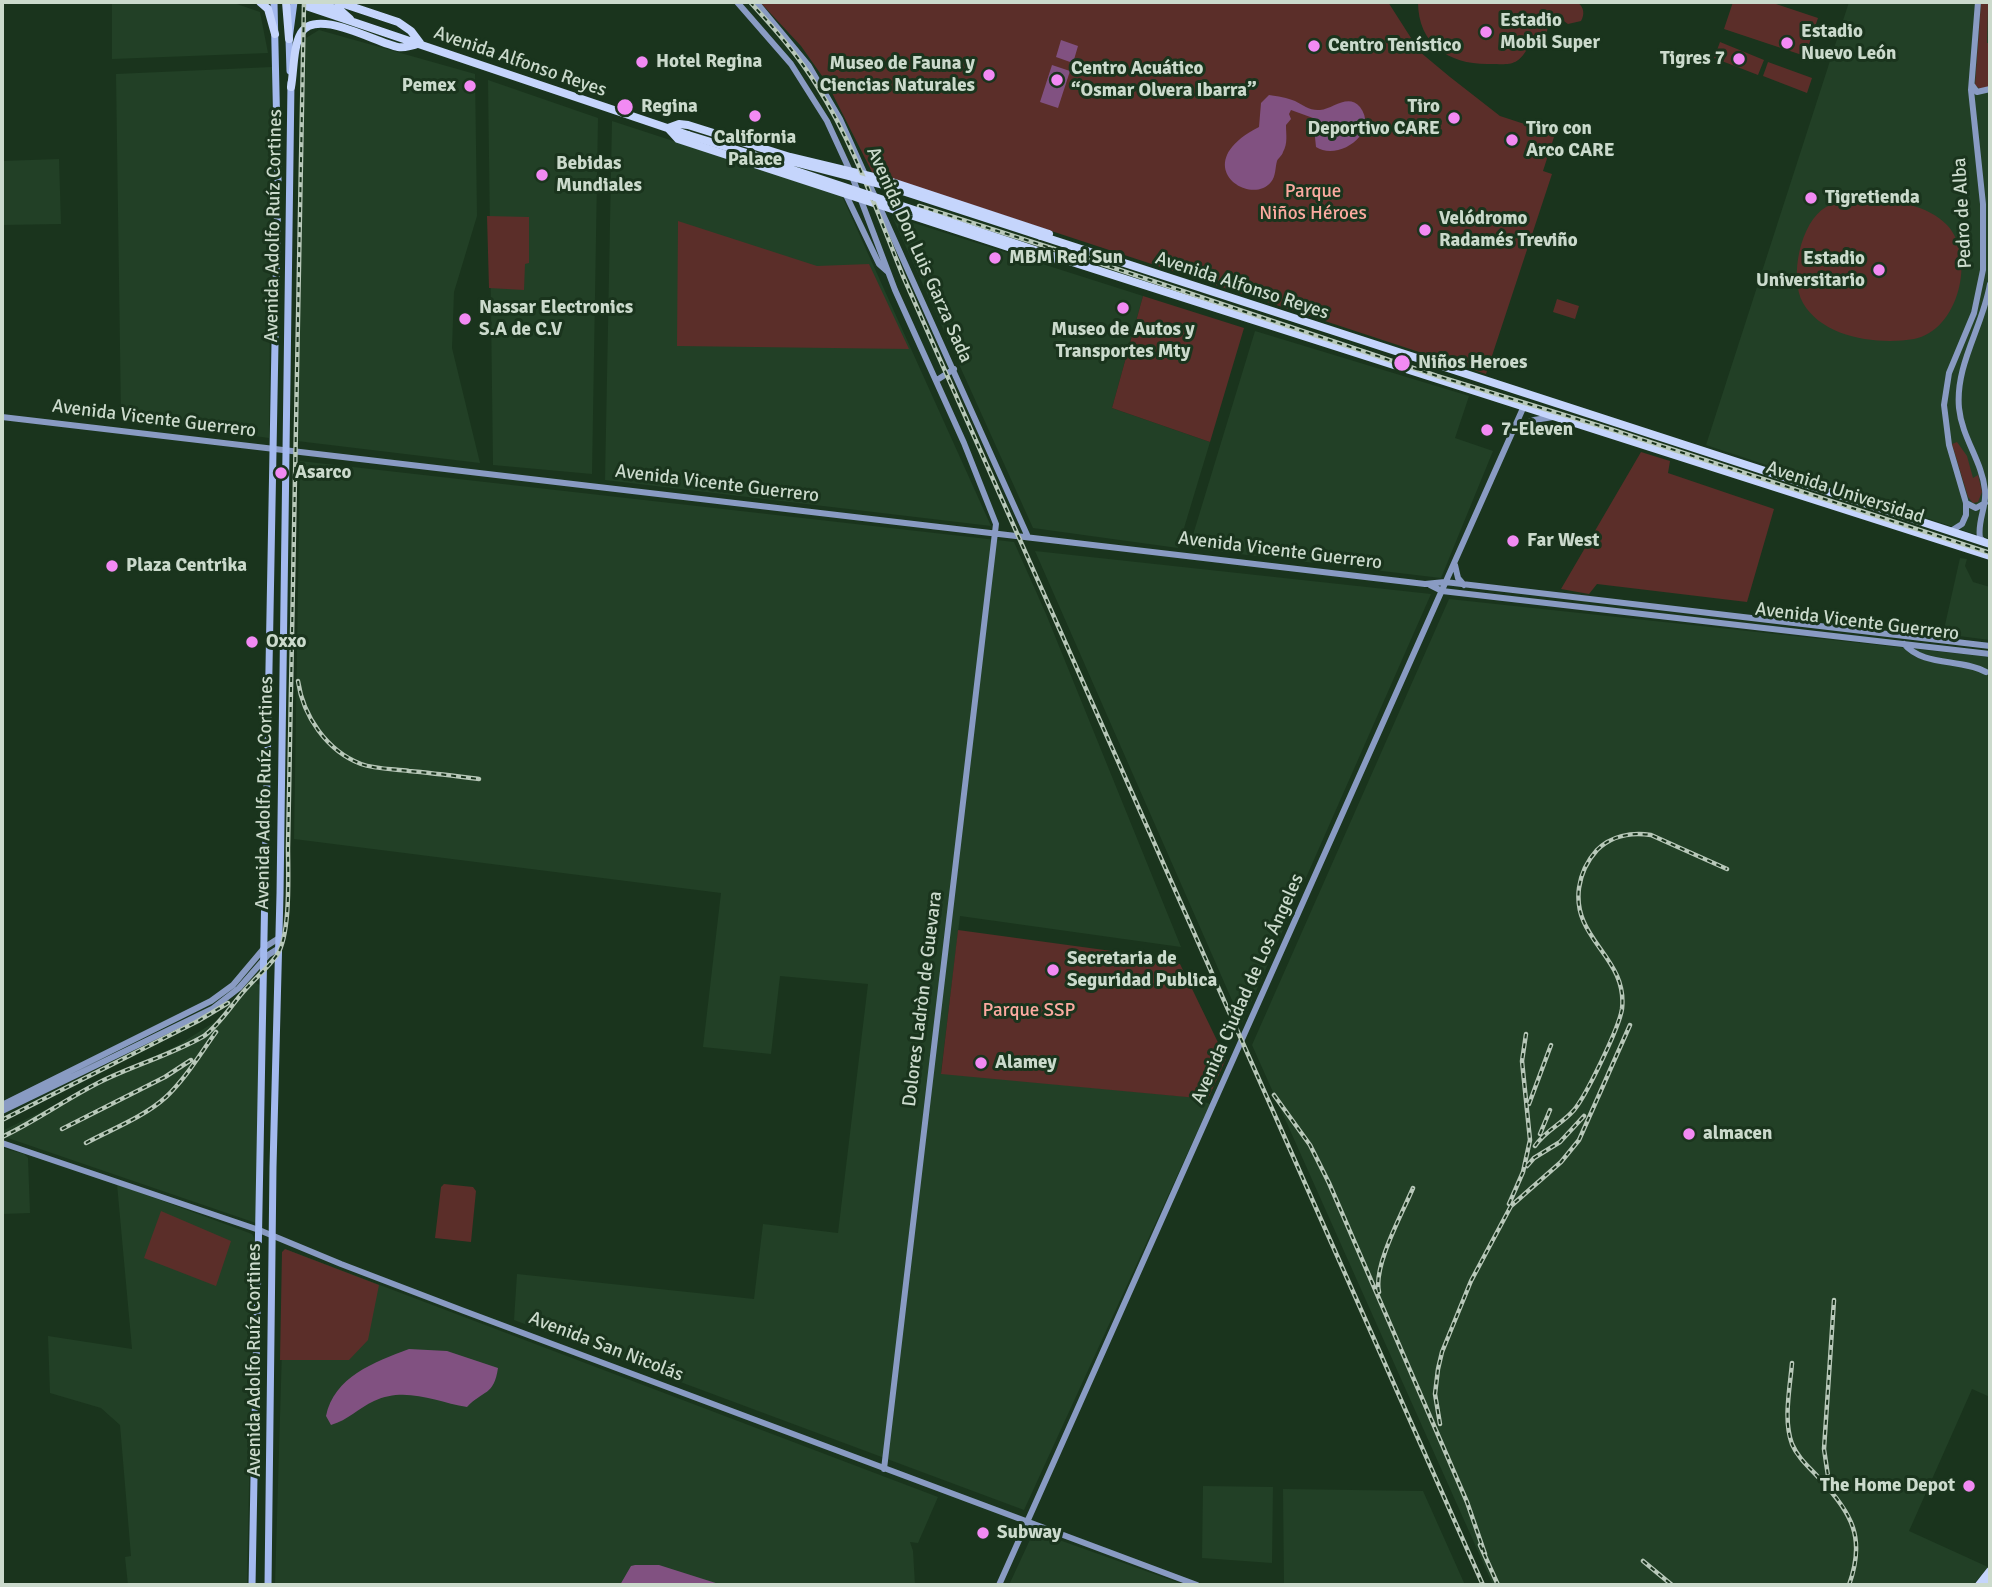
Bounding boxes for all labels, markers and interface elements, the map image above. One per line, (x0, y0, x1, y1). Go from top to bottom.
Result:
place label: Estadio Mobil Super (1500, 10, 1600, 54)
place label: Estadio Nuevo León (1801, 21, 1896, 65)
street label: Avenida Alfonso Reyes (431, 22, 609, 102)
marker: Estadio Mobil Super (1478, 24, 1494, 40)
place label: Centro Tenístico (1328, 35, 1461, 57)
marker: Estadio Nuevo León (1779, 35, 1795, 51)
marker: Centro Tenístico (1306, 38, 1322, 54)
place label: Tigres 7 (1660, 48, 1725, 70)
place label: Hotel Regina (656, 51, 762, 73)
marker: Tigres 7 (1731, 51, 1747, 67)
place label: Museo de Fauna y Ciencias Naturales (820, 53, 975, 97)
marker: Hotel Regina (634, 54, 650, 70)
place label: Centro Acuático “Osmar Olvera Ibarra” (1071, 58, 1257, 102)
marker: Museo de Fauna y Ciencias Naturales (981, 67, 997, 83)
marker: Centro Acuático “Osmar Olvera Ibarra” (1049, 72, 1065, 88)
place label: Pemex (402, 75, 456, 97)
marker: Pemex (462, 78, 478, 94)
place label: Regina (641, 96, 698, 118)
place label: Tiro Deportivo CARE (1308, 96, 1440, 140)
marker: Regina (615, 97, 635, 117)
marker: California Palace (747, 108, 763, 124)
street label: Avenida Adolfo Ruíz Cortines (261, 109, 287, 343)
marker: Tiro Deportivo CARE (1446, 110, 1462, 126)
place label: Tiro con Arco CARE (1526, 118, 1615, 162)
place label: California Palace (714, 127, 796, 171)
marker: Tiro con Arco CARE (1504, 132, 1520, 148)
street label: Avenida Don Luis Garza Sada (861, 144, 977, 366)
place label: Bebidas Mundiales (556, 153, 642, 197)
street label: Pedro de Alba (1949, 157, 1977, 269)
marker: Bebidas Mundiales (534, 167, 550, 183)
park label: Parque Niños Héroes (1259, 181, 1367, 225)
place label: Tigretienda (1825, 187, 1920, 209)
marker: Tigretienda (1803, 190, 1819, 206)
place label: Velódromo Radamés Treviño (1439, 208, 1578, 252)
marker: Velódromo Radamés Treviño (1417, 222, 1433, 238)
place label: MBM Red Sun (1009, 247, 1123, 269)
street label: Avenida Alfonso Reyes (1152, 247, 1332, 325)
place label: Estadio Universitario (1756, 248, 1865, 292)
marker: MBM Red Sun (987, 250, 1003, 266)
marker: Estadio Universitario (1871, 262, 1887, 278)
place label: Nassar Electronics S.A de C.V (479, 297, 633, 341)
marker: Museo de Autos y Transportes Mty (1115, 300, 1131, 316)
marker: Nassar Electronics S.A de C.V (457, 311, 473, 327)
place label: Museo de Autos y Transportes Mty (1051, 319, 1195, 363)
place label: Niños Heroes (1418, 352, 1527, 374)
marker: Niños Heroes (1392, 353, 1412, 373)
street label: Avenida Vicente Guerrero (51, 395, 257, 443)
place label: 7-Eleven (1501, 419, 1573, 441)
marker: 7-Eleven (1479, 422, 1495, 438)
street label: Avenida Universidad (1763, 457, 1927, 529)
street label: Avenida Vicente Guerrero (614, 460, 820, 508)
place label: Asarco (295, 462, 351, 484)
marker: Asarco (273, 465, 289, 481)
street label: Avenida Vicente Guerrero (1177, 527, 1383, 575)
place label: Far West (1527, 530, 1599, 552)
marker: Far West (1505, 533, 1521, 549)
place label: Plaza Centrika (126, 555, 247, 577)
marker: Plaza Centrika (104, 558, 120, 574)
street label: Avenida Vicente Guerrero (1754, 598, 1960, 646)
place label: Oxxo (266, 631, 306, 653)
marker: Oxxo (244, 634, 260, 650)
street label: Avenida Adolfo Ruíz Cortines (252, 676, 278, 910)
street label: Avenida Ciudad de Los Ángeles (1187, 870, 1309, 1108)
street label: Dolores Ladròn de Guevara (898, 890, 948, 1108)
place label: Secretaria de Seguridad Publica (1067, 948, 1217, 992)
marker: Secretaria de Seguridad Publica (1045, 962, 1061, 978)
park label: Parque SSP (983, 1000, 1075, 1022)
place label: Alamey (995, 1052, 1057, 1074)
marker: Alamey (973, 1055, 989, 1071)
place label: almacen (1703, 1123, 1772, 1145)
marker: almacen (1681, 1126, 1697, 1142)
street label: Avenida Adolfo Ruíz Cortines (244, 1243, 266, 1477)
street label: Avenida San Nicolás (526, 1307, 686, 1387)
place label: The Home Depot (1820, 1475, 1955, 1497)
marker: The Home Depot (1961, 1478, 1977, 1494)
place label: Subway (997, 1522, 1061, 1544)
marker: Subway (975, 1525, 991, 1541)

